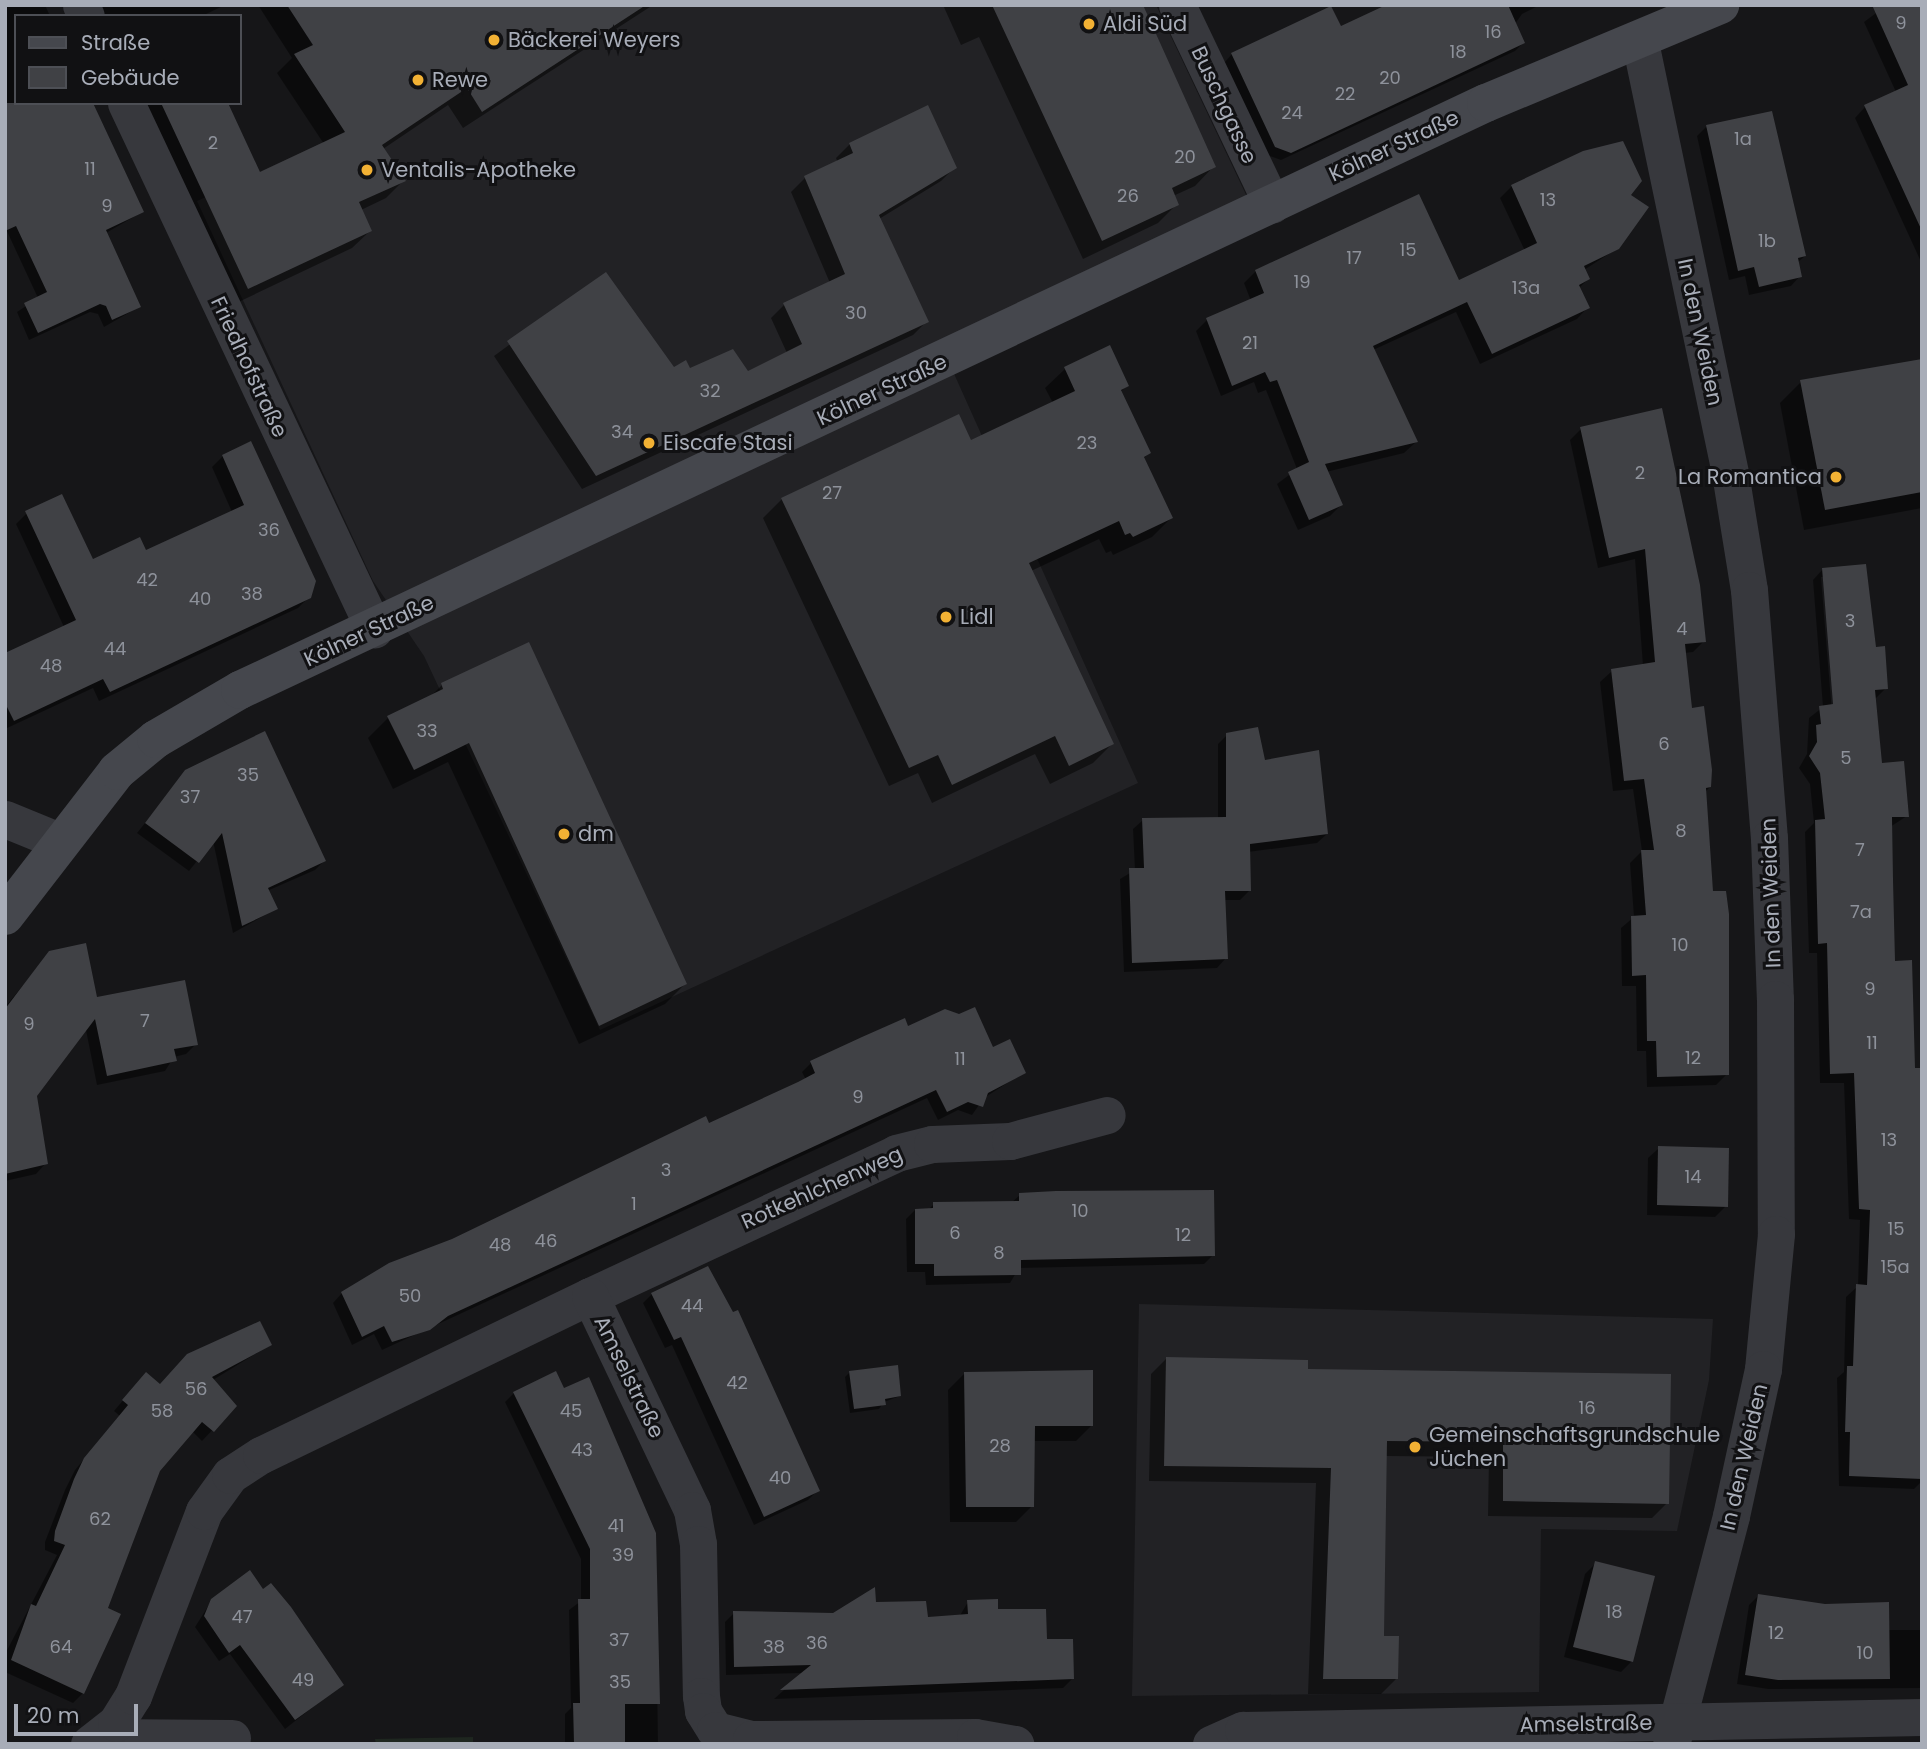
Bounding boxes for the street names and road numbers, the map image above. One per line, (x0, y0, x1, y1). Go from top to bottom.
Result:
street label: Buschgasse (1186, 42, 1262, 168)
street label: Kölner Straße (1325, 105, 1463, 187)
street label: In den Weiden (1672, 256, 1728, 408)
street label: Friedhofstraße (205, 293, 293, 441)
street label: Kölner Straße (813, 349, 951, 431)
street label: Kölner Straße (300, 590, 438, 672)
street label: In den Weiden (1756, 818, 1786, 968)
street label: Rotkehlchenweg (738, 1141, 906, 1235)
street label: Amselstraße (589, 1312, 669, 1442)
street label: In den Weiden (1715, 1381, 1773, 1533)
street label: Amselstraße (1519, 1710, 1653, 1738)

